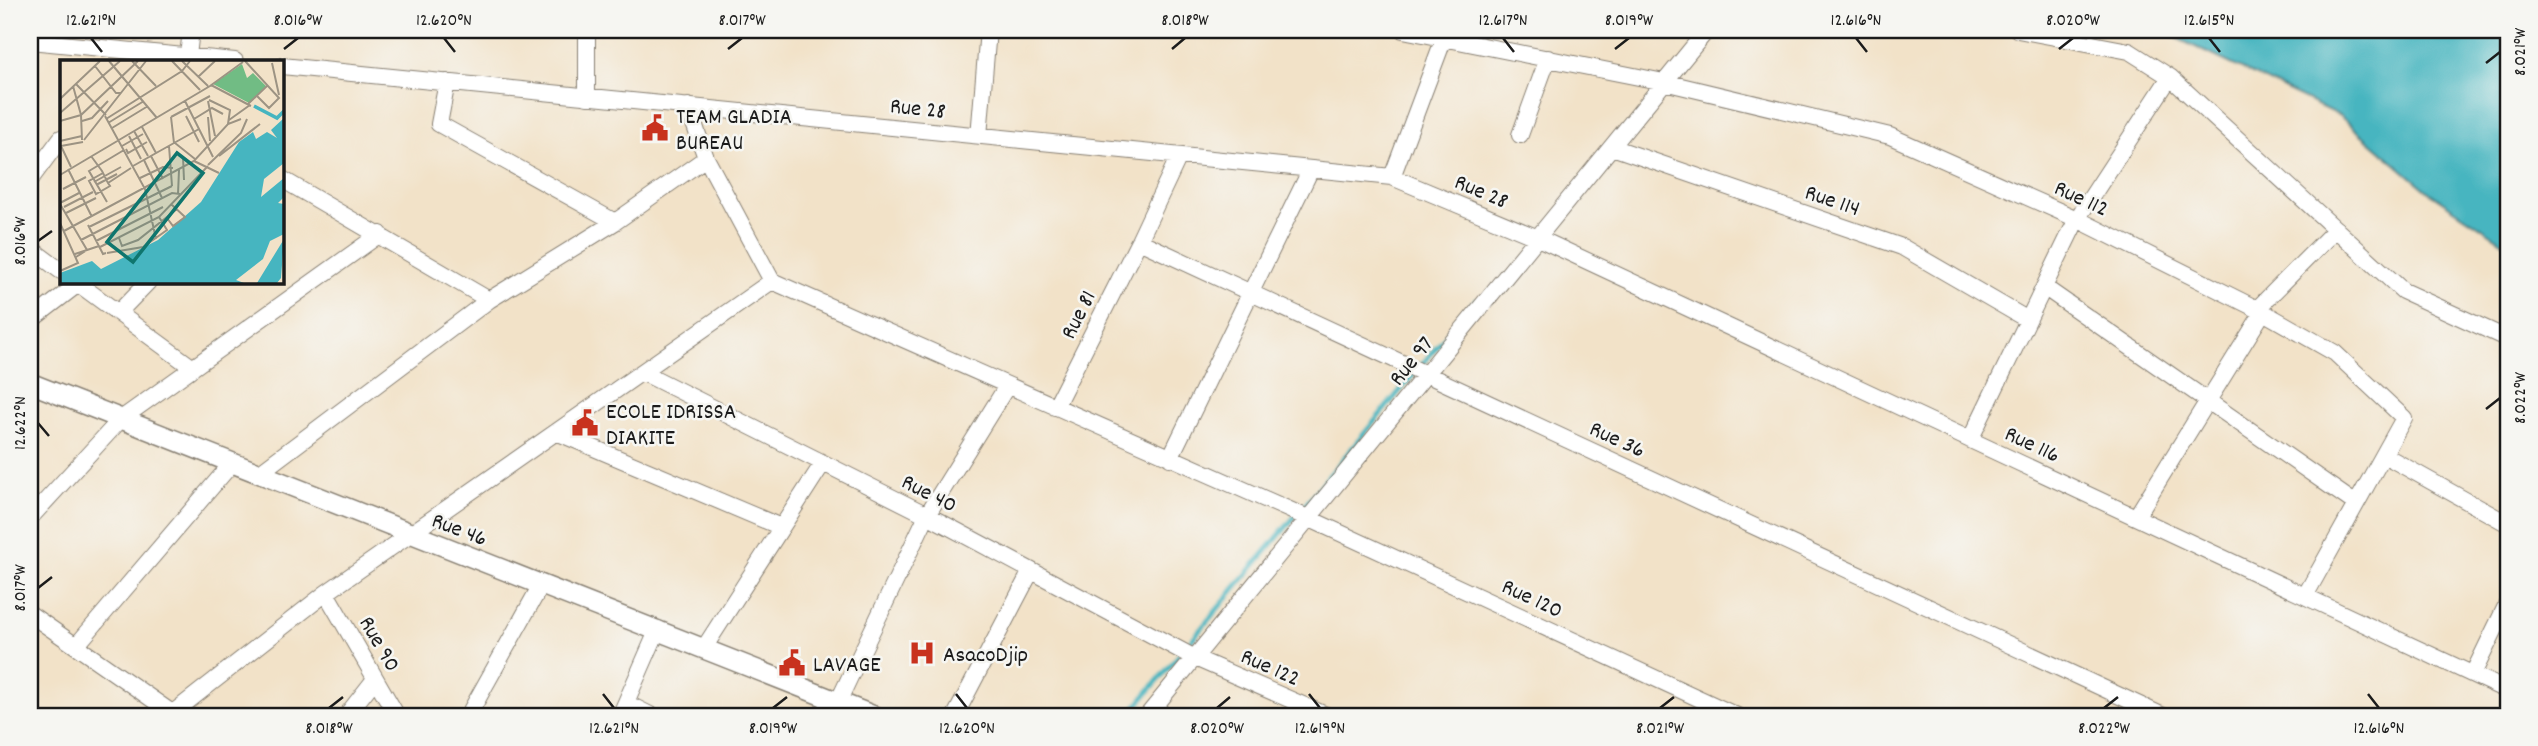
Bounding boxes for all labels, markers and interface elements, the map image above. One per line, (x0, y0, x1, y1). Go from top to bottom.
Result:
text: 12.621°N (66, 9, 116, 34)
text: 8.016°W (274, 9, 323, 34)
text: 12.620°N (416, 9, 472, 34)
text: 8.017°W (719, 9, 766, 34)
text: 8.018°W (1161, 9, 1209, 34)
text: 12.617°N (1478, 9, 1528, 34)
text: 8.019°W (1605, 9, 1654, 34)
text: 12.616°N (1830, 9, 1882, 34)
text: 8.020°W (2046, 9, 2101, 34)
text: 12.615°N (2184, 9, 2234, 34)
text: 8.021°W (2509, 27, 2534, 76)
inset map (60, 60, 284, 284)
street label: Rue 28 (888, 91, 947, 130)
place label: TEAM GLADIA BUREAU (676, 102, 792, 161)
public building icon: TEAM GLADIA BUREAU (640, 113, 670, 143)
street label: Rue 28 (1449, 167, 1513, 219)
street label: Rue 112 (2048, 173, 2113, 227)
street label: Rue 114 (1800, 178, 1864, 227)
text: 8.016°W (9, 216, 34, 265)
street label: Rue 81 (1054, 285, 1106, 346)
street label: Rue 97 (1382, 330, 1443, 394)
text: 8.022°W (2509, 371, 2534, 424)
text: 12.622°N (9, 396, 34, 450)
place label: ECOLE IDRISSA DIAKITE (606, 397, 736, 456)
public building icon: ECOLE IDRISSA DIAKITE (570, 408, 600, 438)
street label: Rue 36 (1583, 414, 1650, 468)
street label: Rue 116 (1998, 419, 2065, 473)
street label: Rue 40 (895, 467, 962, 523)
street label: Rue 46 (426, 506, 491, 557)
text: 8.017°W (9, 564, 34, 611)
street label: Rue 120 (1495, 572, 1568, 629)
street label: Rue 90 (349, 611, 407, 679)
hospital icon: AsacoDjip (907, 638, 937, 668)
place label: AsacoDjip (943, 640, 1028, 673)
street label: Rue 122 (1235, 642, 1304, 697)
public building icon: LAVAGE (777, 648, 807, 678)
place label: LAVAGE (813, 650, 881, 683)
text: 8.018°W (305, 717, 353, 742)
text: 12.621°N (589, 717, 639, 742)
text: 8.019°W (749, 717, 798, 742)
text: 12.620°N (939, 717, 995, 742)
text: 8.020°W (1190, 717, 1245, 742)
text: 12.619°N (1295, 717, 1345, 742)
text: 8.021°W (1636, 717, 1685, 742)
text: 8.022°W (2078, 717, 2131, 742)
text: 12.616°N (2353, 717, 2405, 742)

